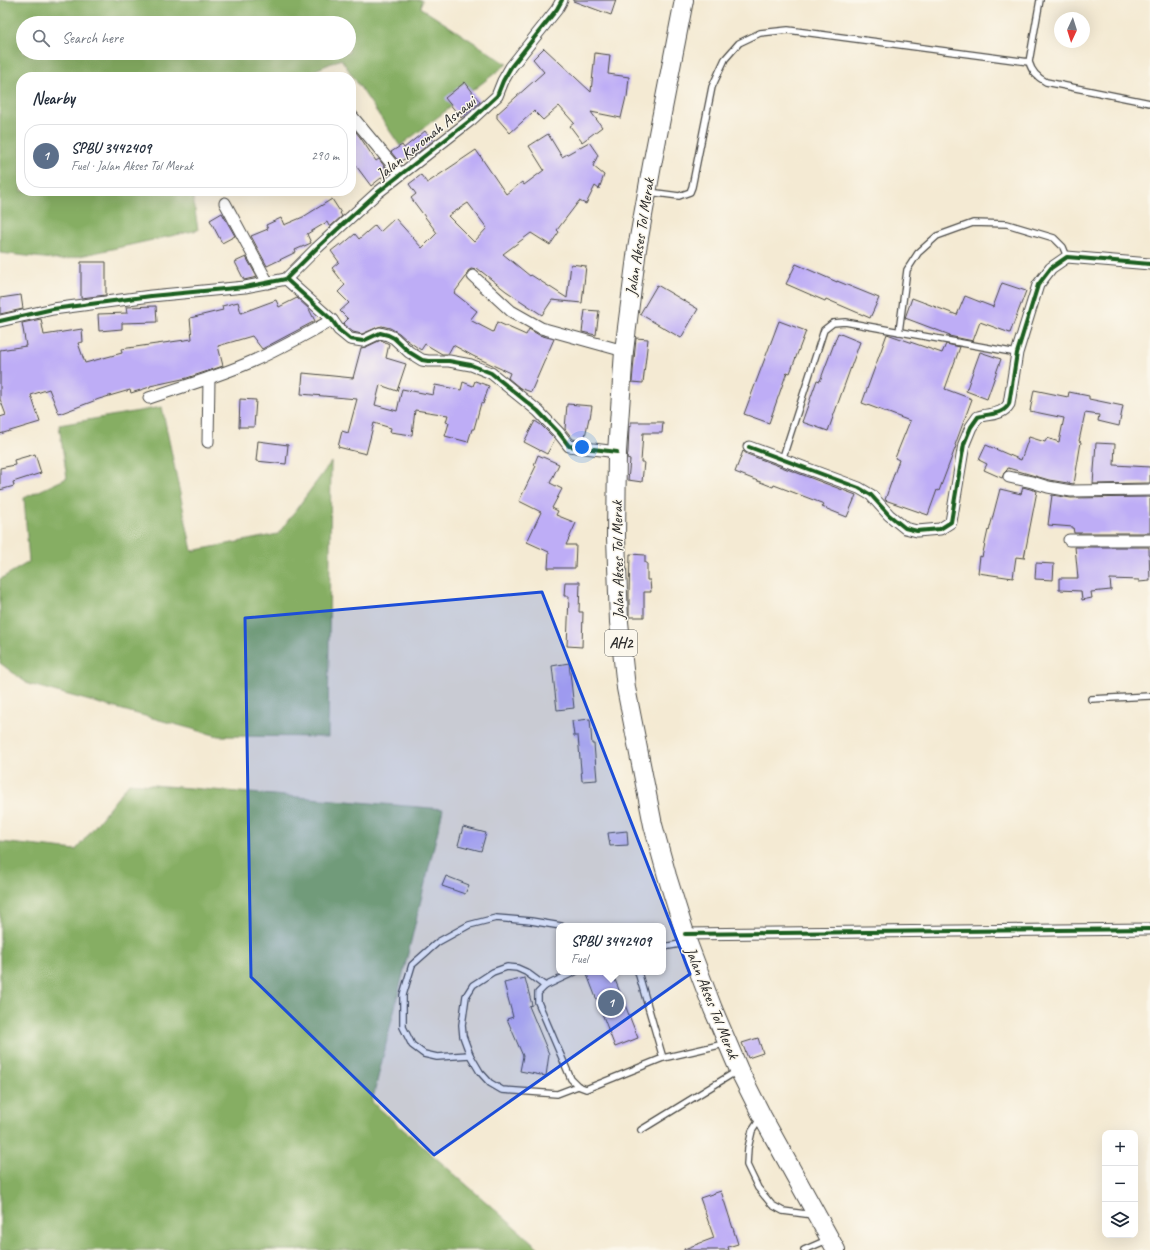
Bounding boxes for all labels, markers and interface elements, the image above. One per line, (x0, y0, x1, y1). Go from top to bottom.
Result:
north arrow (1054, 12, 1090, 48)
search box (16, 16, 356, 60)
icon: search (30, 27, 52, 49)
text: Search here (62, 29, 123, 48)
text: Nearby (32, 88, 75, 109)
street label: Jalan Karomah Asnawi (371, 90, 481, 185)
text: SPBU 3442409 (71, 139, 151, 158)
text: 1 (43, 148, 49, 164)
text: 290 m (311, 148, 339, 164)
text: Fuel · Jalan Akses Tol Merak (71, 158, 193, 174)
street label: Jalan Akses Tol Merak (621, 176, 659, 298)
your location (572, 437, 592, 457)
street label: Jalan Akses Tol Merak (607, 499, 629, 621)
road number: AH2 (605, 630, 637, 656)
popup (556, 923, 666, 975)
text: SPBU 3442409 (571, 932, 651, 951)
street label: Jalan Akses Tol Merak (680, 943, 744, 1063)
text: Fuel (571, 951, 588, 967)
pin: 1 (598, 988, 624, 1018)
map controls (1102, 1130, 1138, 1238)
button: + (1102, 1130, 1138, 1166)
button: − (1102, 1166, 1138, 1202)
button: layers (1102, 1202, 1138, 1238)

